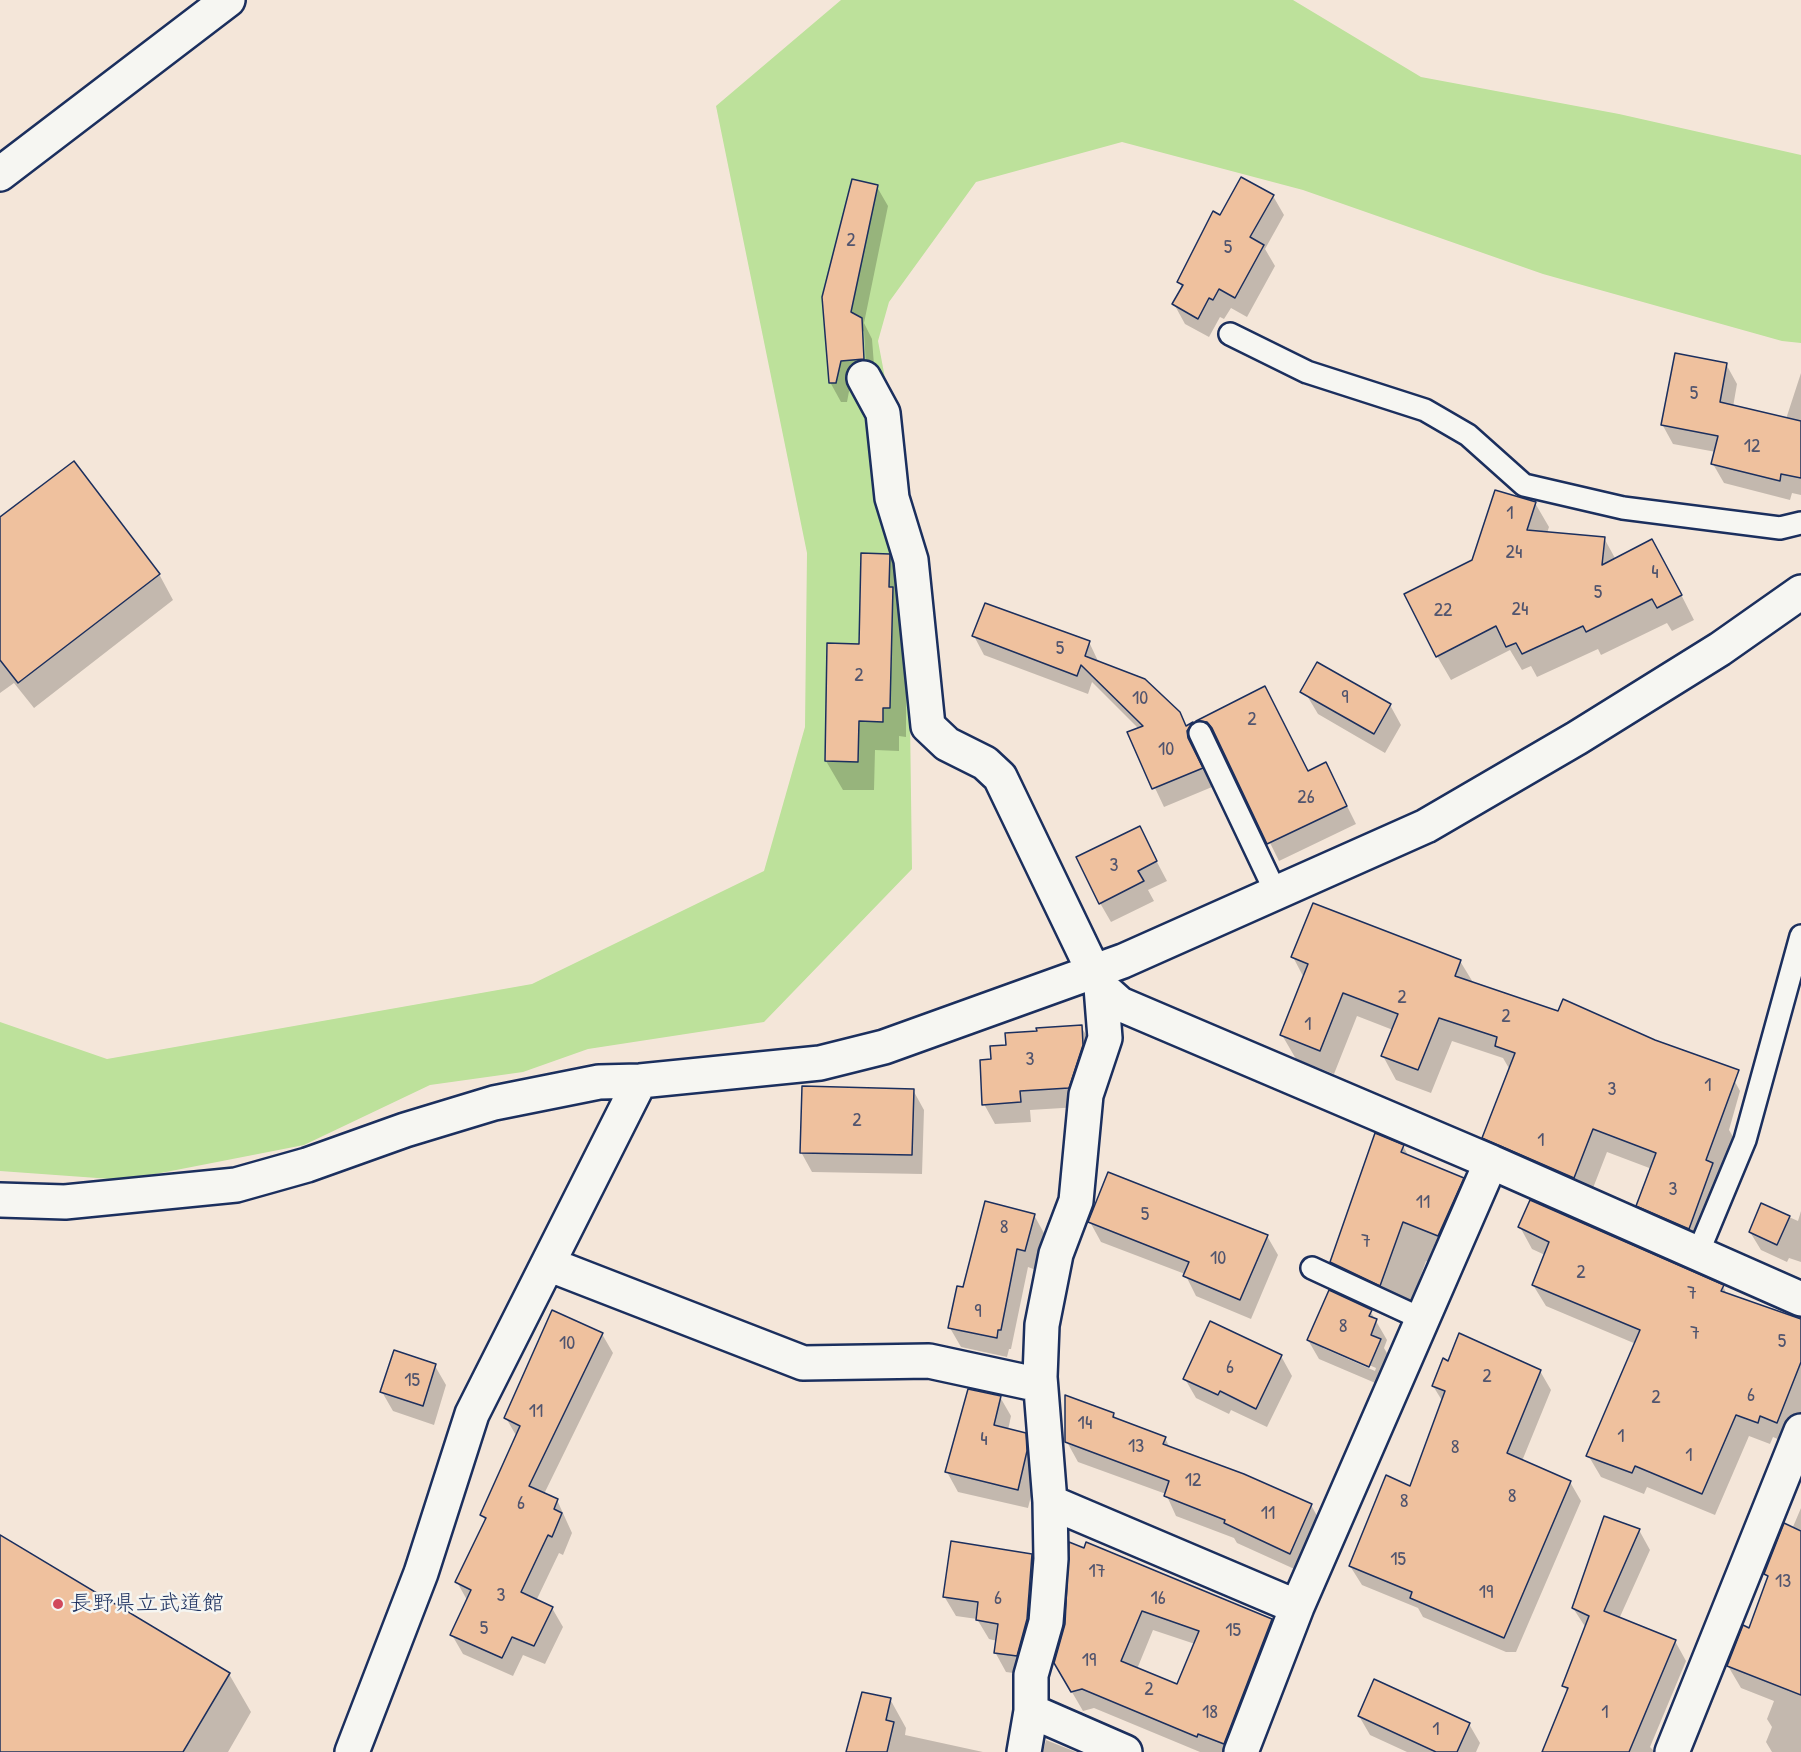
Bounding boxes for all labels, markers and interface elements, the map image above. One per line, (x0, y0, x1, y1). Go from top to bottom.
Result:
house number: 2 (846, 229, 856, 253)
house number: 5 (1224, 236, 1232, 260)
house number: 5 (1690, 382, 1698, 406)
house number: 12 (1744, 435, 1760, 459)
house number: 1 (1506, 502, 1514, 526)
house number: 24 (1506, 541, 1522, 565)
house number: 4 (1651, 561, 1659, 585)
house number: 5 (1594, 581, 1602, 605)
house number: 24 (1512, 598, 1528, 622)
house number: 22 (1434, 599, 1452, 623)
house number: 5 (1056, 637, 1064, 661)
house number: 2 (854, 664, 864, 688)
house number: 9 (1341, 686, 1349, 710)
house number: 10 (1132, 687, 1148, 711)
house number: 2 (1247, 708, 1257, 732)
house number: 10 (1158, 738, 1174, 762)
house number: 26 (1297, 786, 1315, 810)
house number: 3 (1110, 854, 1118, 878)
house number: 2 (1397, 986, 1407, 1010)
house number: 2 (1501, 1005, 1511, 1029)
house number: 1 (1304, 1013, 1312, 1037)
house number: 3 (1026, 1048, 1034, 1072)
house number: 1 (1704, 1074, 1712, 1098)
house number: 3 (1608, 1078, 1616, 1102)
house number: 2 (852, 1109, 862, 1133)
house number: 1 (1537, 1129, 1545, 1153)
house number: 3 (1669, 1178, 1677, 1202)
house number: 11 (1416, 1191, 1430, 1215)
house number: 5 (1141, 1203, 1149, 1227)
house number: 8 (1000, 1216, 1008, 1240)
house number: 7 (1361, 1230, 1371, 1254)
house number: 10 (1210, 1247, 1226, 1271)
house number: 2 (1576, 1261, 1586, 1285)
house number: 7 (1687, 1282, 1697, 1306)
house number: 9 (974, 1300, 982, 1324)
house number: 8 (1339, 1315, 1347, 1339)
house number: 7 (1690, 1322, 1700, 1346)
house number: 5 (1778, 1330, 1786, 1354)
house number: 10 (559, 1332, 575, 1356)
house number: 6 (1226, 1356, 1234, 1380)
house number: 2 (1482, 1365, 1492, 1389)
house number: 15 (404, 1369, 420, 1393)
house number: 6 (1747, 1384, 1755, 1408)
house number: 2 (1651, 1386, 1661, 1410)
house number: 11 (529, 1400, 543, 1424)
house number: 14 (1078, 1412, 1092, 1436)
house number: 1 (1617, 1425, 1625, 1449)
house number: 4 (980, 1428, 988, 1452)
house number: 13 (1128, 1435, 1144, 1459)
house number: 8 (1451, 1436, 1459, 1460)
house number: 1 (1685, 1444, 1693, 1468)
house number: 12 (1185, 1469, 1201, 1493)
house number: 8 (1508, 1485, 1516, 1509)
house number: 8 (1400, 1490, 1408, 1514)
house number: 6 (517, 1492, 525, 1516)
house number: 11 (1261, 1502, 1275, 1526)
house number: 15 (1390, 1548, 1406, 1572)
house number: 17 (1088, 1560, 1106, 1584)
house number: 13 (1775, 1570, 1791, 1594)
house number: 19 (1479, 1581, 1493, 1605)
house number: 3 (497, 1584, 505, 1608)
house number: 6 (994, 1587, 1002, 1611)
house number: 16 (1150, 1587, 1166, 1611)
place label: 長野県立武道館 (70, 1591, 224, 1617)
marker: 長野県立武道館 (51, 1597, 65, 1611)
house number: 5 (480, 1617, 488, 1641)
house number: 15 (1225, 1619, 1241, 1643)
house number: 19 (1082, 1649, 1096, 1673)
house number: 2 (1144, 1678, 1154, 1702)
house number: 18 (1202, 1701, 1218, 1725)
house number: 1 (1601, 1701, 1609, 1725)
house number: 1 (1432, 1718, 1440, 1742)

